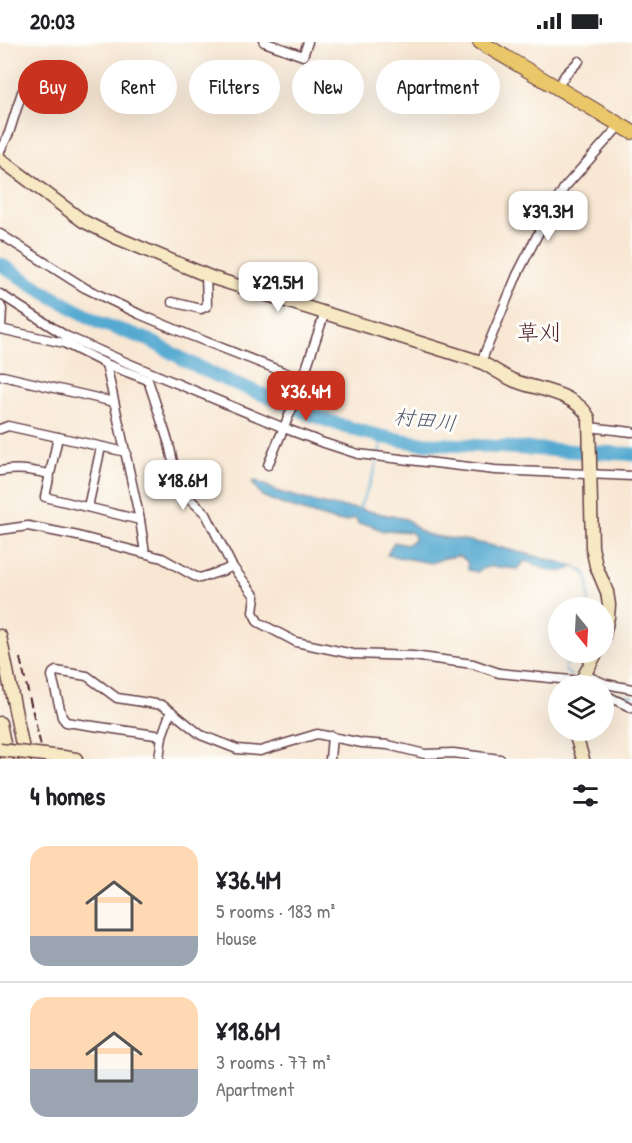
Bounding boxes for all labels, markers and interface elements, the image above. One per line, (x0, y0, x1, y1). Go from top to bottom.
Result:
text: 20:03 (30, 6, 75, 36)
chip: Buy (18, 60, 88, 114)
chip: Rent (100, 60, 177, 114)
chip: Filters (189, 60, 280, 114)
chip: New (292, 60, 364, 114)
chip: Apartment (376, 60, 500, 114)
pin: ¥39.3M (499, 191, 597, 242)
text: ¥39.3M (523, 197, 573, 224)
pin: ¥29.5M (229, 262, 327, 313)
text: ¥29.5M (253, 268, 303, 295)
district label: 草刈 (517, 317, 561, 347)
pin: ¥36.4M (257, 371, 355, 422)
text: ¥36.4M (281, 377, 331, 404)
water label: 村田川 (392, 401, 458, 438)
pin: ¥18.6M (134, 460, 232, 511)
text: ¥18.6M (158, 466, 208, 493)
north arrow (548, 597, 614, 663)
map controls (548, 597, 614, 741)
button: layers (548, 675, 614, 741)
text: 4 homes (30, 778, 105, 813)
icon: filters (569, 779, 602, 812)
text: ¥36.4M (216, 862, 281, 897)
icon: home (78, 870, 150, 942)
text: 5 rooms · 183 m² (216, 897, 335, 924)
text: House (216, 924, 257, 951)
text: ¥18.6M (216, 1013, 280, 1048)
icon: home (78, 1021, 150, 1093)
text: 3 rooms · 77 m² (216, 1048, 330, 1075)
text: Apartment (216, 1075, 294, 1102)

